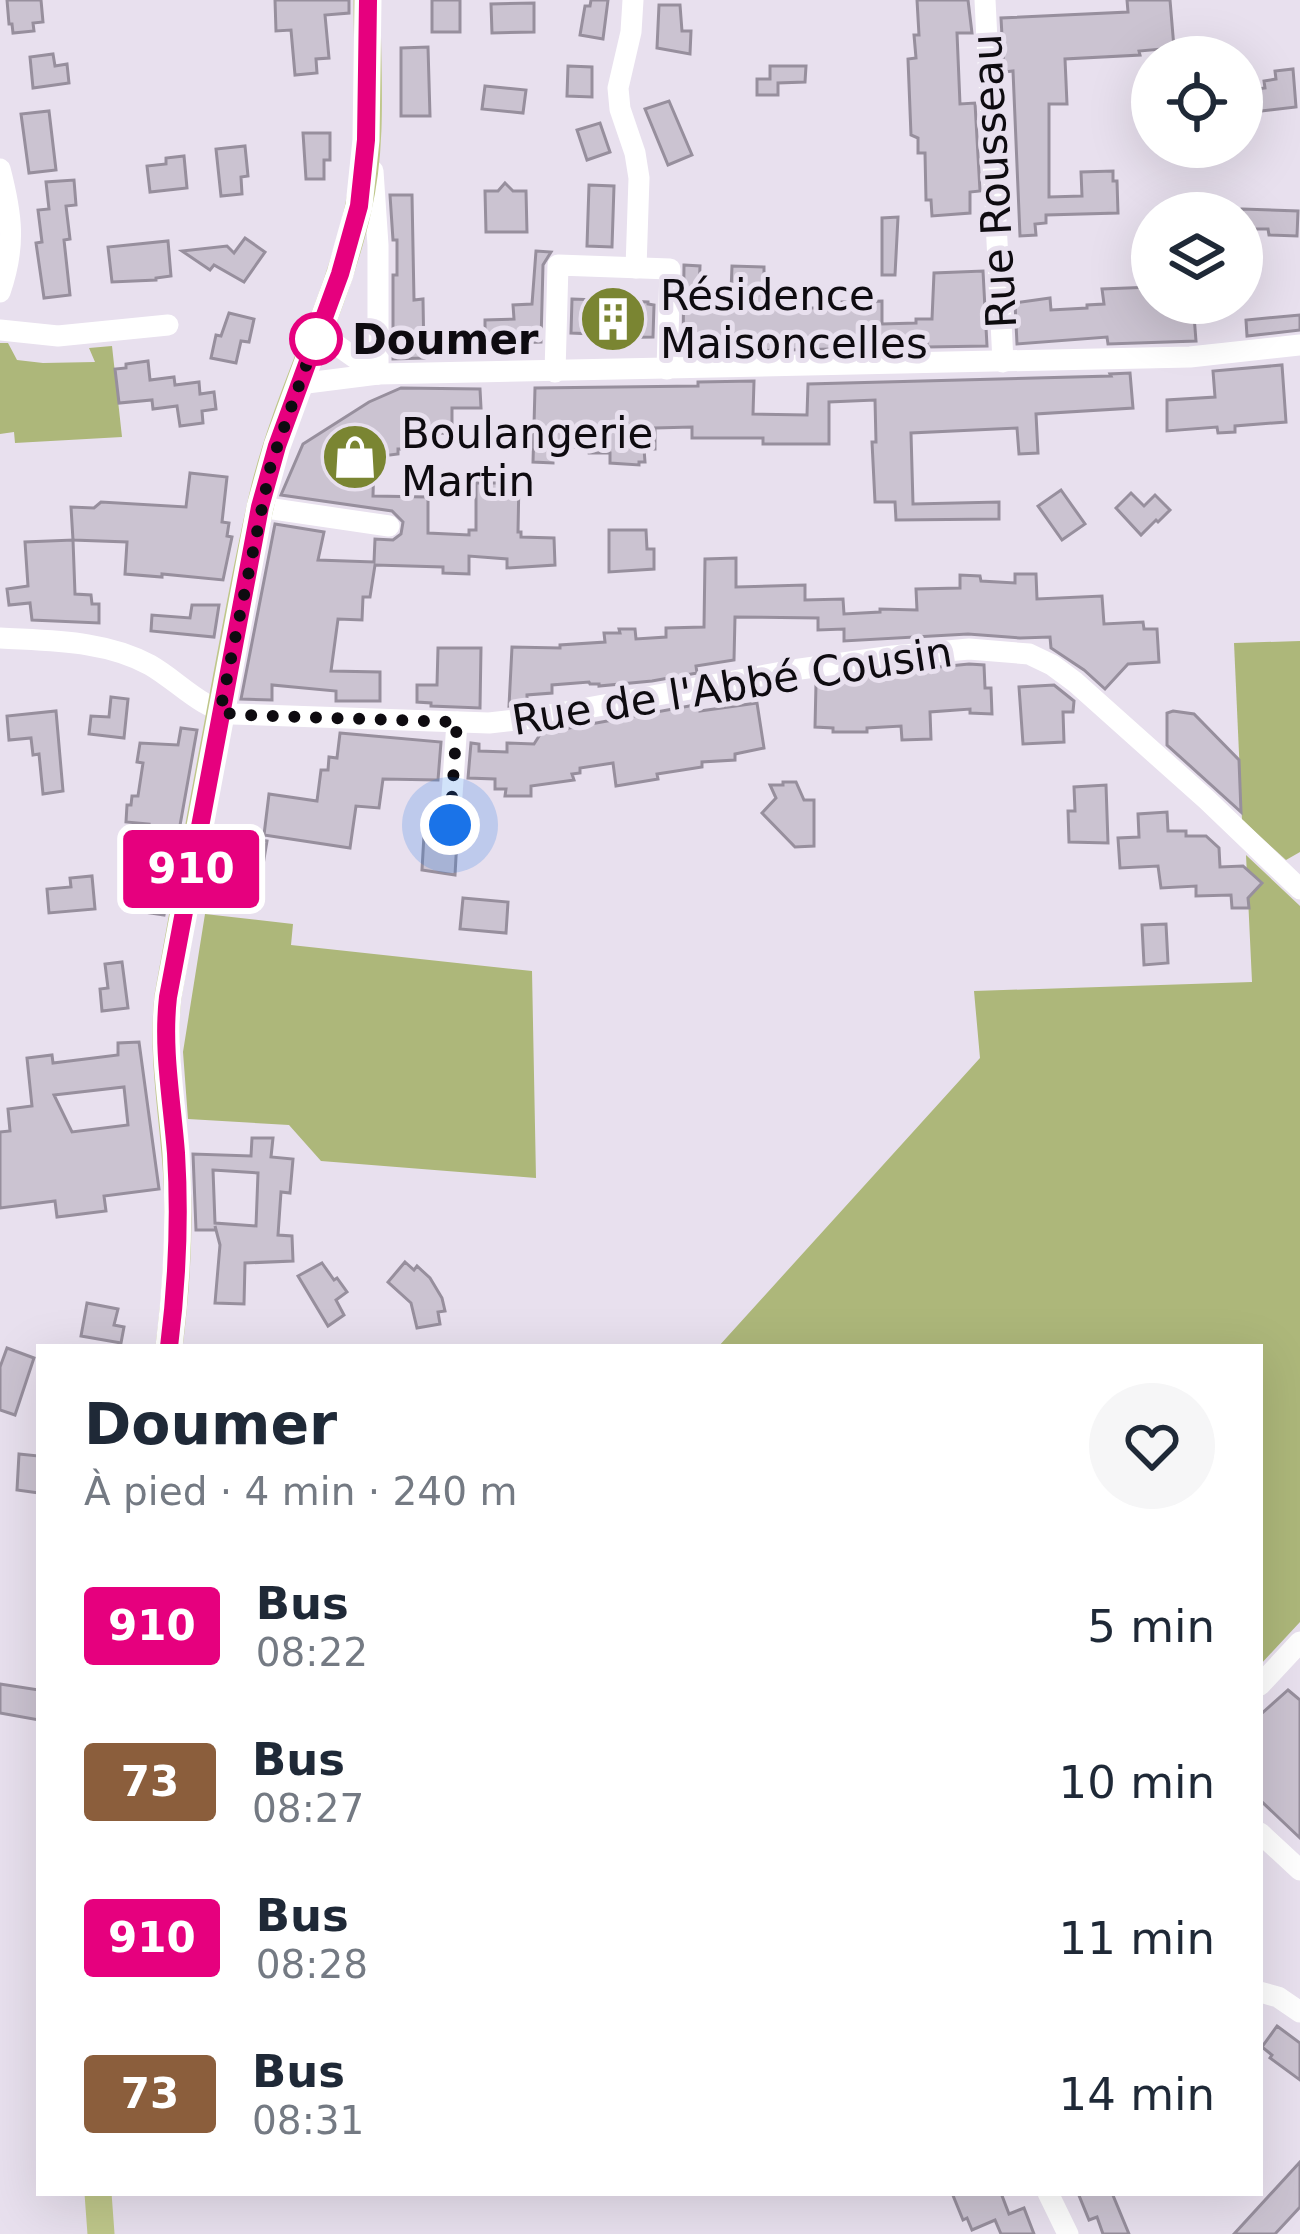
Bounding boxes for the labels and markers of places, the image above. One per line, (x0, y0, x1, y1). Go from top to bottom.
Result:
place label: Résidence Maisoncelles (660, 271, 928, 368)
building icon: Résidence Maisoncelles (578, 284, 648, 354)
marker: Doumer (291, 314, 341, 364)
place label: Doumer (352, 315, 539, 364)
place label: Boulangerie Martin (401, 409, 653, 506)
shop icon: Boulangerie Martin (320, 422, 390, 492)

